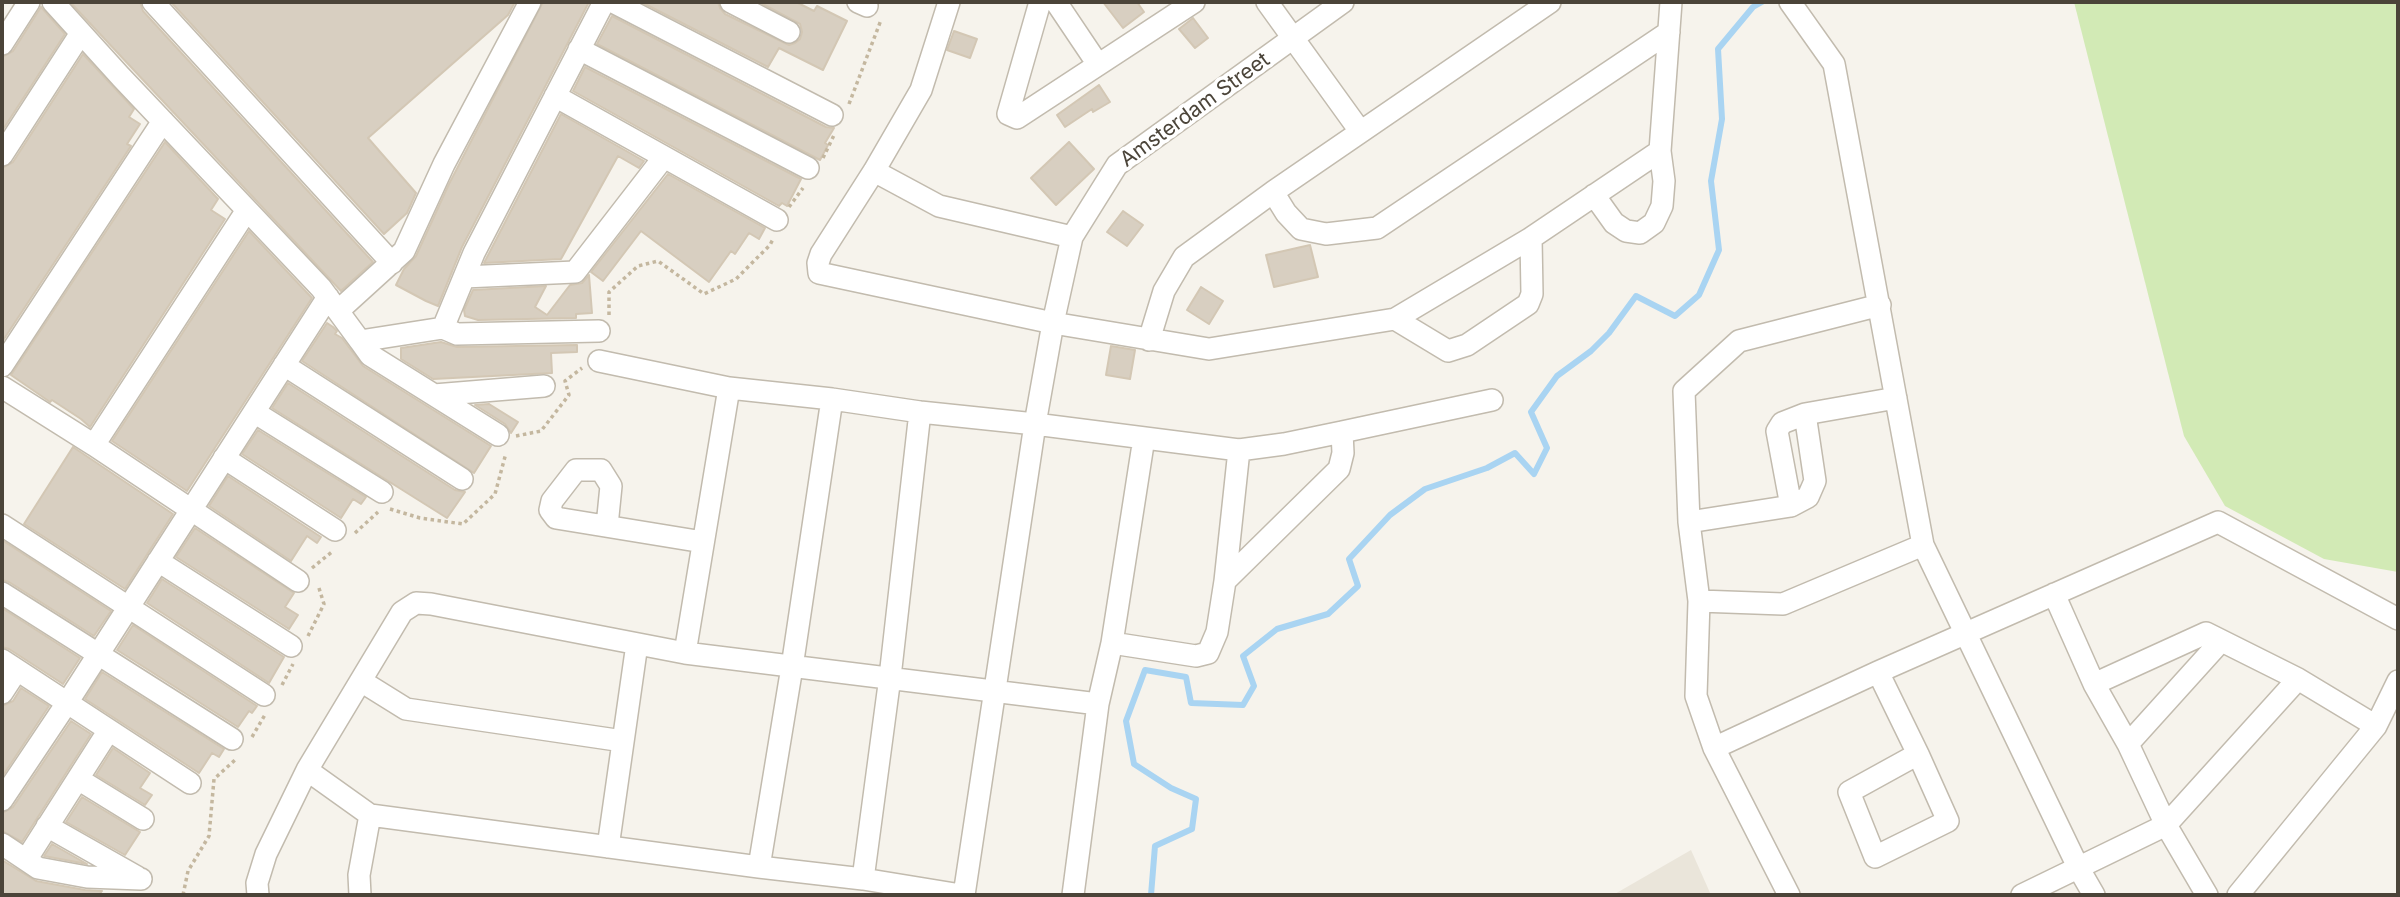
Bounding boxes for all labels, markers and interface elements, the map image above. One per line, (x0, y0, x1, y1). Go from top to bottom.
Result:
street label: Amsterdam Street (1115, 47, 1275, 173)

